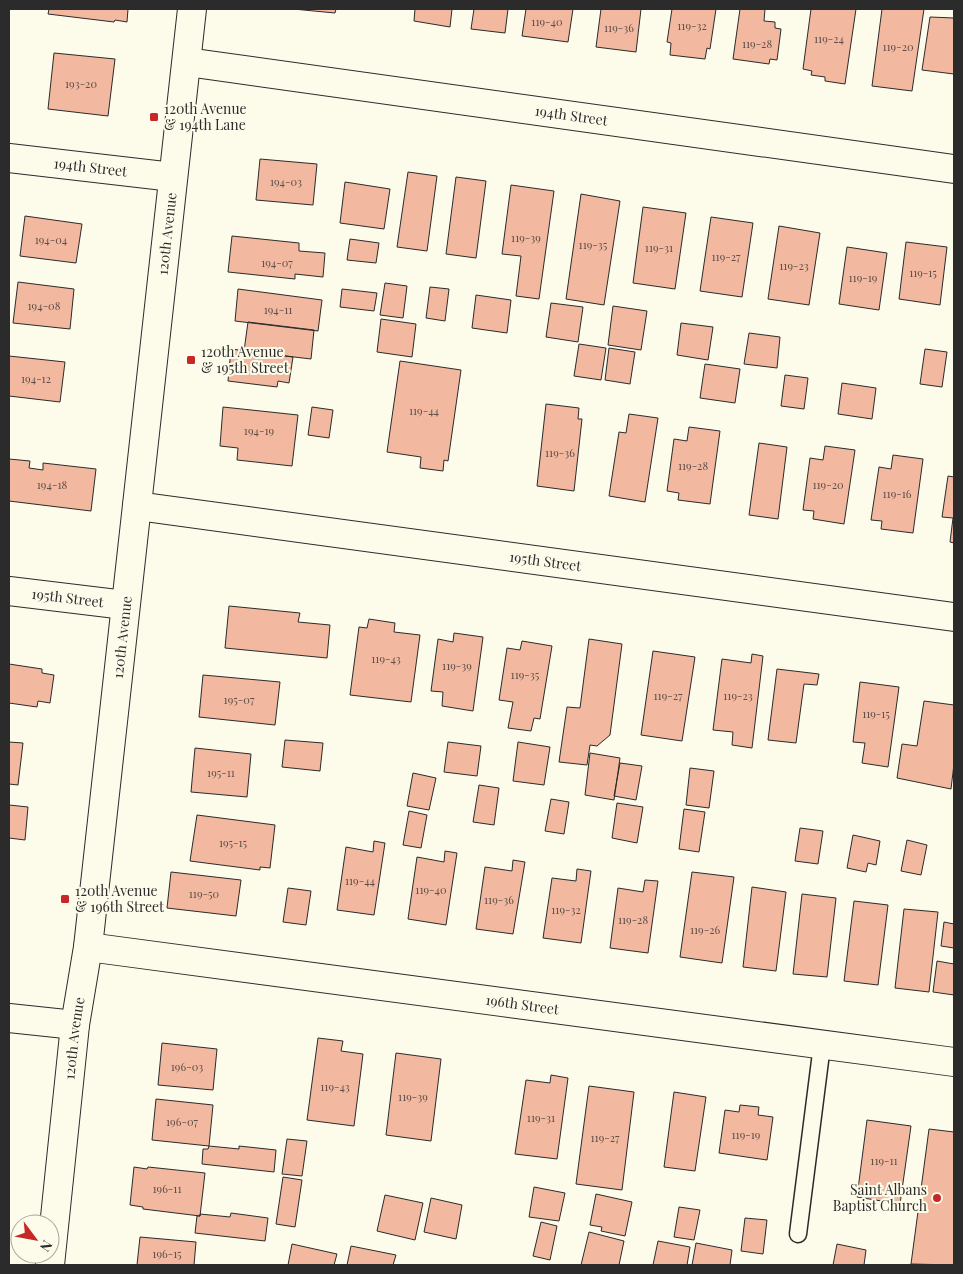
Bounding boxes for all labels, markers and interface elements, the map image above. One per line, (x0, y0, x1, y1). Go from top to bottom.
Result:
house number: 119-40 (531, 14, 563, 29)
house number: 119-32 (677, 18, 707, 33)
house number: 119-36 (604, 20, 634, 35)
house number: 119-24 (814, 31, 845, 46)
house number: 119-28 (742, 36, 772, 51)
house number: 119-20 (882, 39, 914, 54)
house number: 193-20 (65, 76, 97, 91)
place label: 120th Avenue & 194th Lane (164, 99, 247, 134)
street label: 194th Street (534, 101, 610, 130)
marker: 120th Avenue & 194th Lane (148, 111, 160, 123)
street label: 194th Street (53, 153, 129, 181)
house number: 194-03 (270, 174, 302, 189)
street label: 120th Avenue (153, 192, 181, 276)
house number: 119-39 (511, 230, 541, 245)
house number: 194-04 (35, 232, 68, 247)
house number: 119-35 (579, 237, 608, 252)
house number: 119-31 (645, 240, 673, 255)
house number: 119-27 (712, 249, 741, 264)
house number: 194-07 (261, 255, 293, 270)
house number: 119-23 (779, 258, 809, 273)
house number: 119-15 (909, 265, 937, 280)
house number: 119-19 (849, 270, 878, 285)
house number: 194-08 (28, 298, 61, 313)
house number: 194-11 (264, 302, 292, 317)
place label: 120th Avenue & 195th Street (201, 342, 290, 377)
marker: 120th Avenue & 195th Street (185, 354, 197, 366)
house number: 194-12 (21, 371, 51, 386)
house number: 119-44 (409, 403, 440, 418)
house number: 194-19 (244, 423, 275, 438)
house number: 119-36 (545, 445, 575, 460)
house number: 119-28 (678, 458, 708, 473)
house number: 194-18 (37, 477, 67, 492)
house number: 119-20 (812, 477, 844, 492)
house number: 119-16 (883, 486, 912, 501)
street label: 195th Street (508, 547, 584, 575)
street label: 195th Street (31, 584, 106, 611)
street label: 120th Avenue (108, 595, 136, 679)
house number: 119-43 (371, 651, 401, 666)
house number: 119-39 (442, 658, 472, 673)
house number: 119-35 (511, 667, 540, 682)
house number: 119-27 (654, 688, 683, 703)
house number: 119-23 (723, 688, 753, 703)
house number: 195-07 (224, 692, 255, 707)
house number: 119-15 (862, 706, 890, 721)
house number: 195-11 (207, 765, 235, 780)
house number: 195-15 (219, 835, 248, 850)
house number: 119-44 (345, 873, 376, 888)
place label: 120th Avenue & 196th Street (75, 881, 165, 916)
house number: 119-40 (415, 882, 447, 897)
house number: 119-50 (189, 886, 220, 901)
house number: 119-36 (484, 892, 514, 907)
marker: 120th Avenue & 196th Street (59, 893, 71, 905)
house number: 119-32 (551, 902, 581, 917)
house number: 119-28 (618, 912, 648, 927)
house number: 119-26 (690, 922, 720, 937)
street label: 196th Street (484, 990, 561, 1019)
street label: 120th Avenue (59, 996, 88, 1080)
house number: 196-03 (171, 1059, 203, 1074)
house number: 119-43 (320, 1079, 350, 1094)
house number: 119-39 (398, 1089, 428, 1104)
house number: 119-31 (527, 1110, 555, 1125)
house number: 196-07 (166, 1114, 198, 1129)
house number: 119-19 (732, 1127, 761, 1142)
house number: 119-27 (591, 1130, 620, 1145)
house number: 119-11 (870, 1153, 898, 1168)
place label: Saint Albans Baptist Church (833, 1180, 928, 1215)
house number: 196-11 (153, 1181, 182, 1196)
marker: Saint Albans Baptist Church (931, 1192, 943, 1204)
north arrow (10, 1214, 60, 1264)
text: N (36, 1237, 57, 1255)
house number: 196-15 (152, 1246, 182, 1261)

